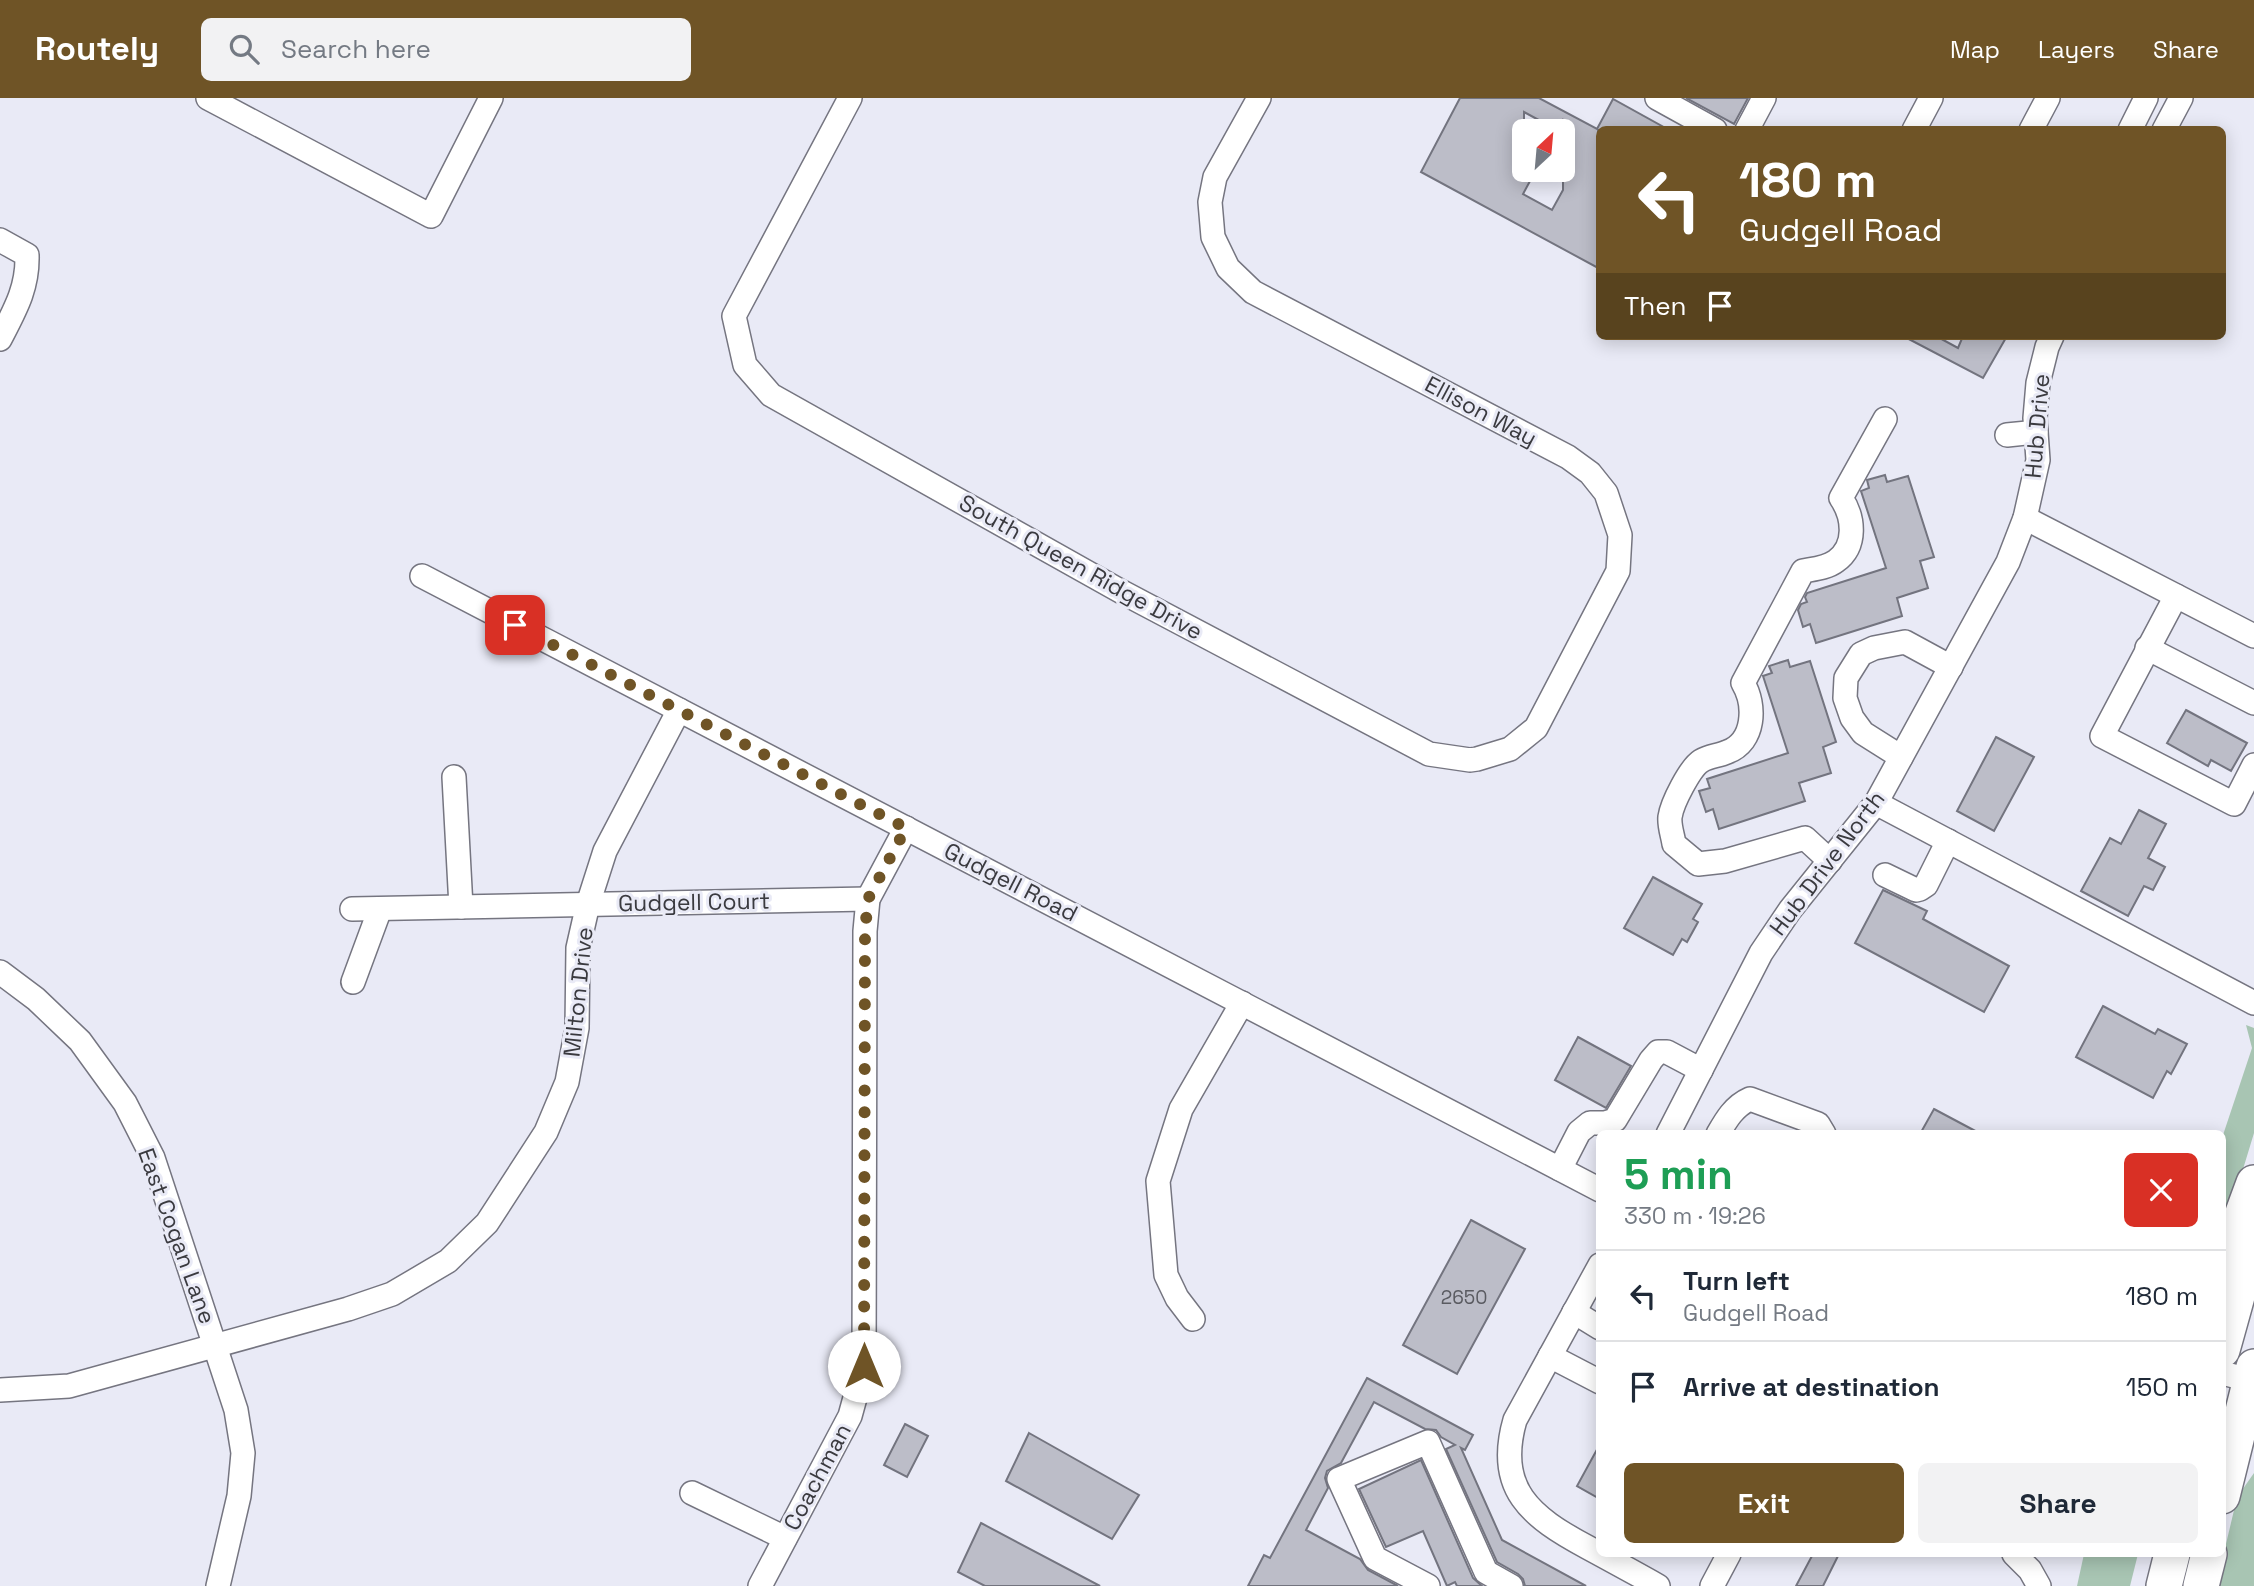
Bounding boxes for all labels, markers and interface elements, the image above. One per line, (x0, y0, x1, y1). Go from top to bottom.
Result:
search box (201, 18, 691, 81)
text: Routely (35, 28, 159, 70)
icon: search (225, 30, 263, 68)
text: Search here (281, 32, 431, 66)
text: Map (1950, 34, 2000, 65)
text: Layers (2038, 34, 2115, 65)
text: Share (2153, 34, 2219, 65)
north arrow (1512, 119, 1575, 182)
map controls (1512, 119, 1575, 182)
text: 180 m (1739, 149, 1877, 211)
icon: left (1624, 154, 1715, 245)
text: Gudgell Road (1739, 210, 1942, 250)
icon: arrive (1701, 287, 1739, 325)
text: Then (1624, 289, 1687, 323)
street label: Ellison Way (1420, 369, 1542, 453)
street label: Hub Drive (2017, 372, 2057, 480)
street label: South Queen Ridge Drive (954, 487, 1208, 647)
pin (485, 595, 545, 655)
icon: arrive (496, 606, 534, 644)
street label: Hub Drive North (1763, 785, 1891, 941)
street label: Gudgell Road (939, 835, 1083, 929)
street label: Gudgell Court (618, 886, 770, 918)
street label: Milton Drive (556, 925, 600, 1059)
street label: East Cogan Lane (131, 1144, 223, 1328)
text: 5 min (1624, 1148, 1733, 1201)
button: close (2124, 1153, 2198, 1227)
text: 330 m · 19:26 (1624, 1201, 1766, 1231)
text: Turn left (1683, 1264, 1790, 1298)
icon: left (1624, 1277, 1662, 1315)
text: 180 m (2125, 1279, 2198, 1313)
house number: 2650 (1441, 1285, 1487, 1310)
text: Gudgell Road (1683, 1298, 1829, 1328)
position arrow (827, 1329, 901, 1403)
icon: arrive (1624, 1368, 1662, 1406)
text: Arrive at destination (1683, 1370, 1940, 1404)
text: 150 m (2126, 1370, 2198, 1404)
street label: Coachman (776, 1418, 858, 1536)
button: Exit (1624, 1463, 1904, 1543)
button: Share (1918, 1463, 2198, 1543)

